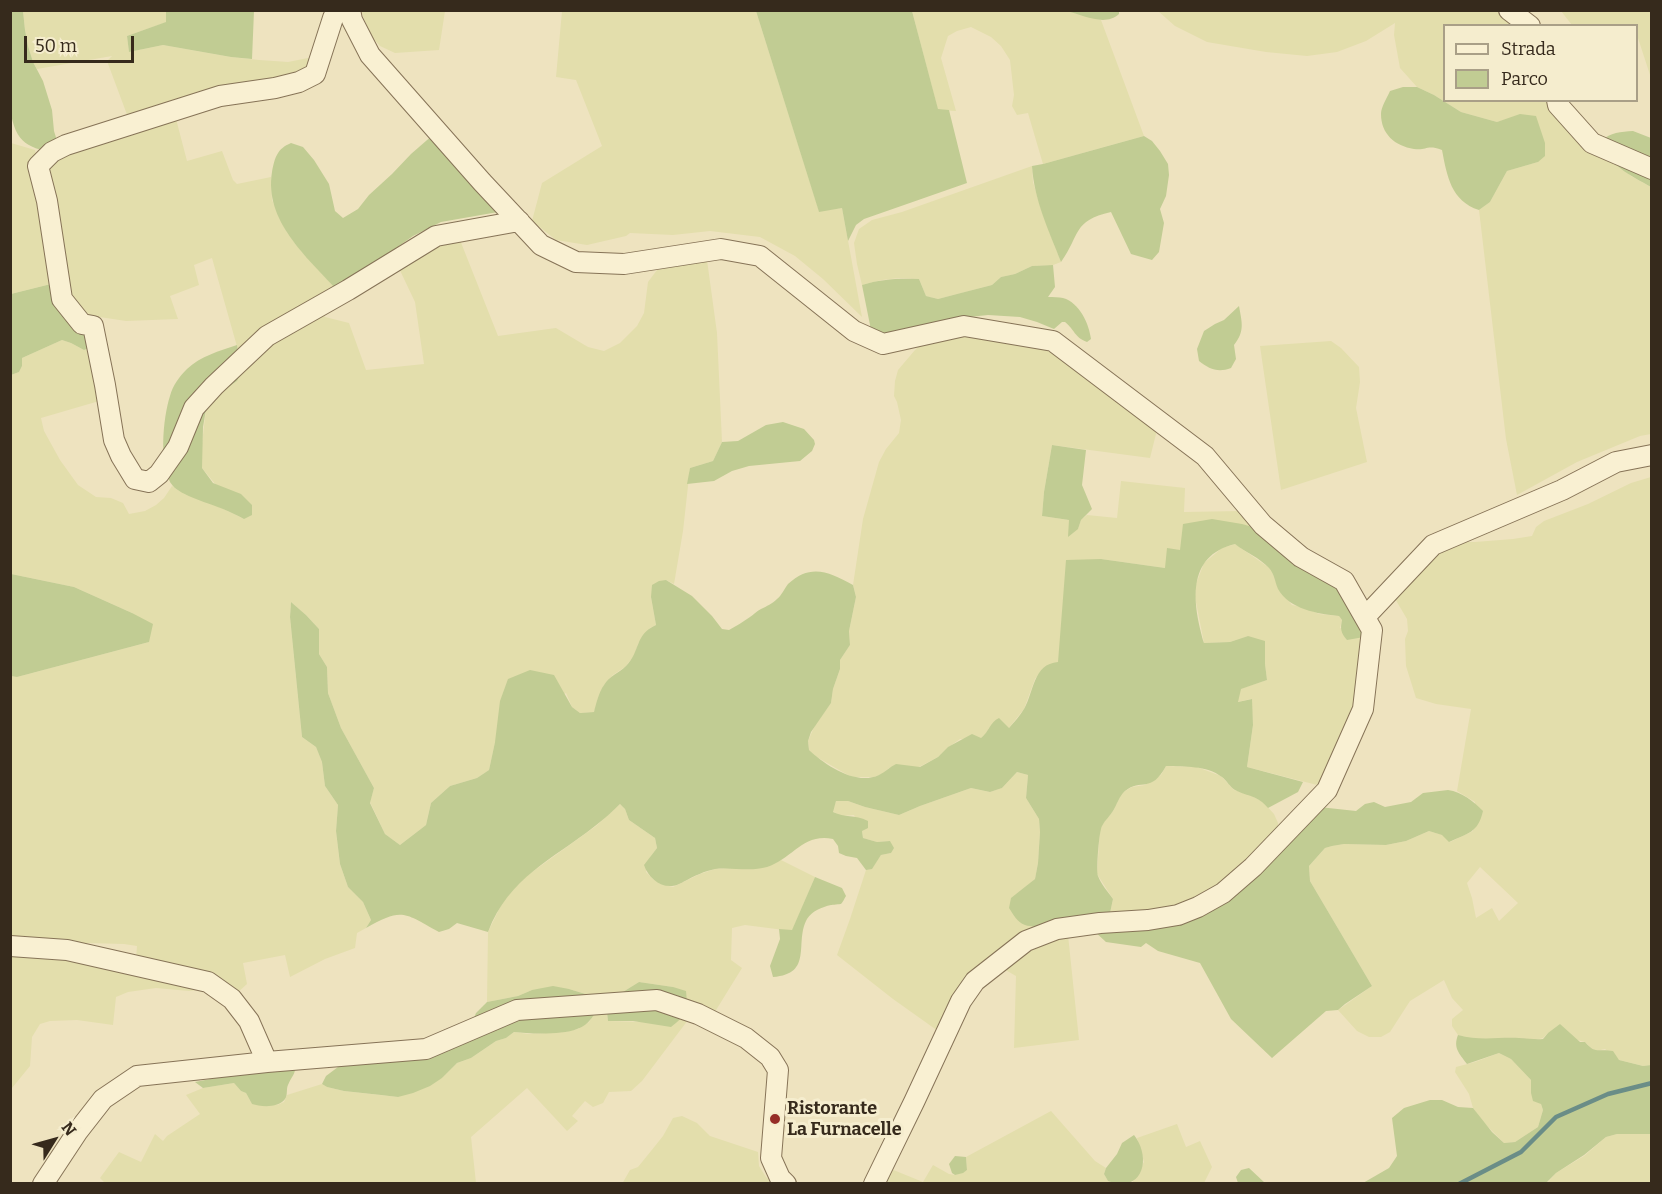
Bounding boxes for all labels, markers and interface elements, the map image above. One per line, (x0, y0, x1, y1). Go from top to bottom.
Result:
scale bar (27, 24, 136, 62)
legend (1443, 24, 1638, 102)
text: 50 m (35, 35, 77, 57)
text: Strada (1501, 38, 1556, 60)
text: Parco (1501, 68, 1548, 90)
place label: Ristorante La Furnacelle (787, 1098, 902, 1140)
north arrow (24, 1110, 84, 1170)
marker: Ristorante La Furnacelle (768, 1112, 782, 1126)
text: N (57, 1118, 80, 1140)

